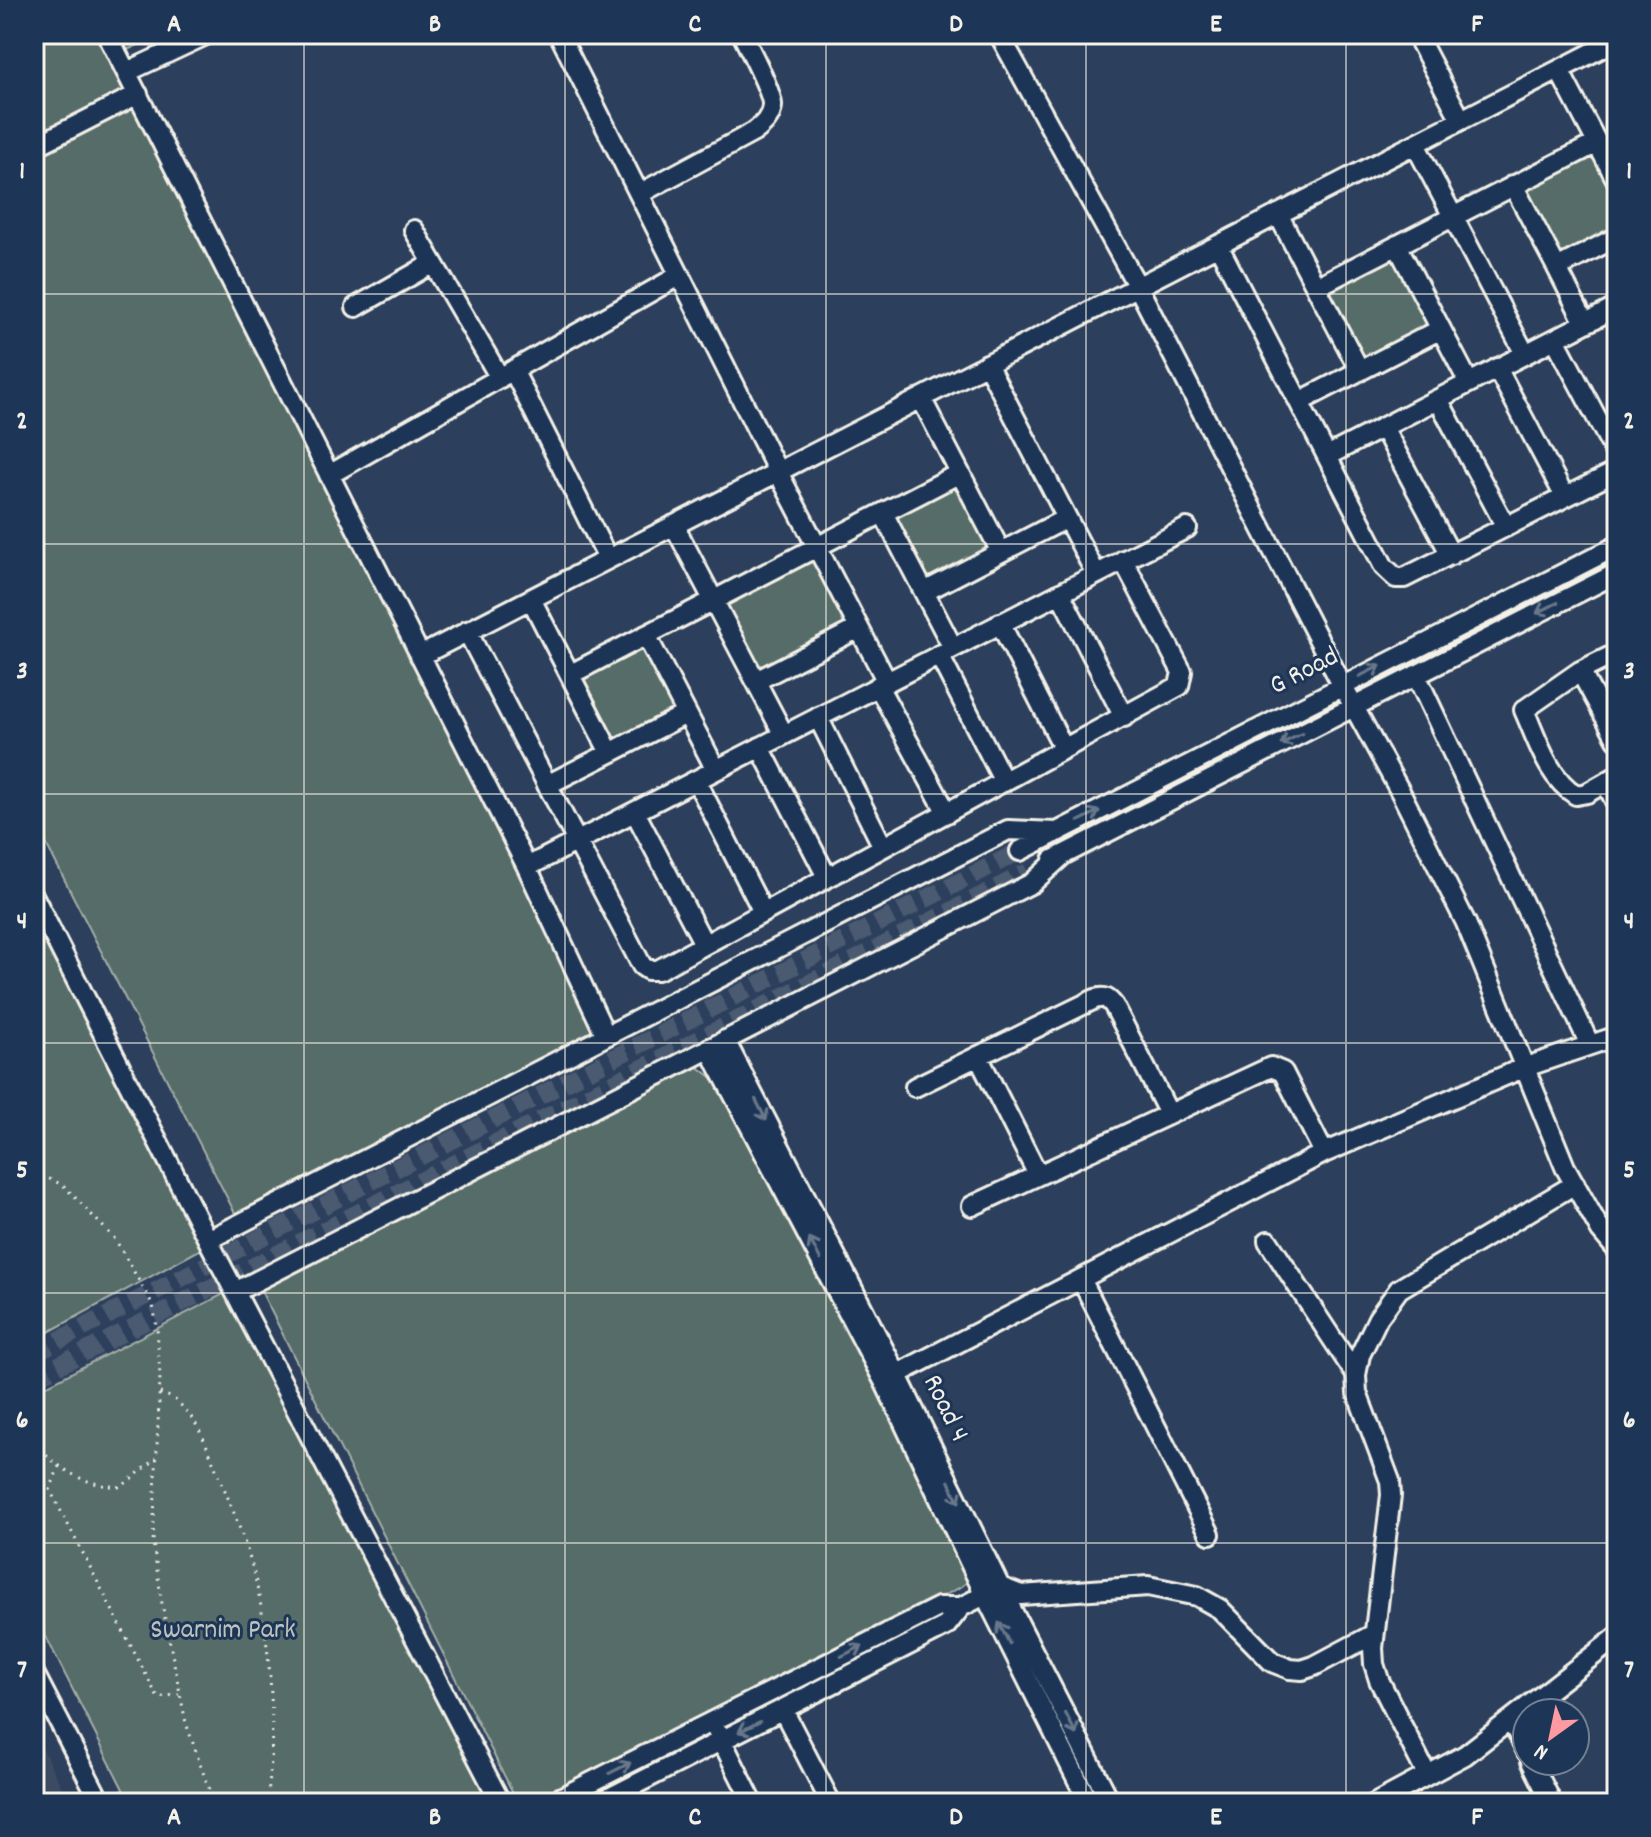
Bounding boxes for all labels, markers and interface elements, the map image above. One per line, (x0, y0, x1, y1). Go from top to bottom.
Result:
text: A (167, 7, 181, 44)
text: B (429, 7, 441, 44)
text: C (689, 7, 702, 44)
text: D (949, 7, 963, 44)
text: E (1210, 7, 1222, 44)
text: F (1471, 7, 1483, 44)
text: 1 (19, 154, 25, 191)
text: 1 (1626, 154, 1632, 191)
text: 2 (16, 404, 28, 441)
text: 2 (1623, 404, 1635, 441)
one-way arrow (1536, 601, 1560, 617)
street label: G Road (1263, 639, 1347, 707)
text: 3 (16, 654, 28, 691)
text: 3 (1623, 654, 1635, 691)
one-way arrow (1358, 663, 1382, 679)
one-way arrow (1279, 731, 1303, 747)
one-way arrow (1077, 807, 1100, 823)
text: 4 (17, 904, 27, 941)
text: 4 (1624, 904, 1634, 941)
one-way arrow (753, 1097, 769, 1121)
text: 5 (16, 1153, 28, 1190)
text: 5 (1623, 1153, 1635, 1190)
one-way arrow (807, 1238, 823, 1262)
street label: Road 4 (911, 1369, 977, 1449)
text: 6 (16, 1403, 28, 1440)
text: 6 (1623, 1403, 1635, 1440)
one-way arrow (947, 1479, 962, 1503)
park label: Swarnim Park (150, 1612, 296, 1652)
one-way arrow (996, 1622, 1011, 1646)
one-way arrow (839, 1643, 863, 1658)
text: 7 (17, 1653, 27, 1690)
text: 7 (1624, 1653, 1634, 1690)
north arrow (1511, 1697, 1591, 1777)
one-way arrow (1063, 1712, 1079, 1735)
one-way arrow (737, 1719, 761, 1735)
text: N (1529, 1735, 1555, 1767)
one-way arrow (607, 1760, 631, 1775)
text: A (167, 1800, 181, 1837)
text: B (429, 1800, 441, 1837)
text: C (689, 1800, 702, 1837)
text: D (949, 1800, 963, 1837)
text: E (1210, 1800, 1222, 1837)
text: F (1471, 1800, 1483, 1837)

